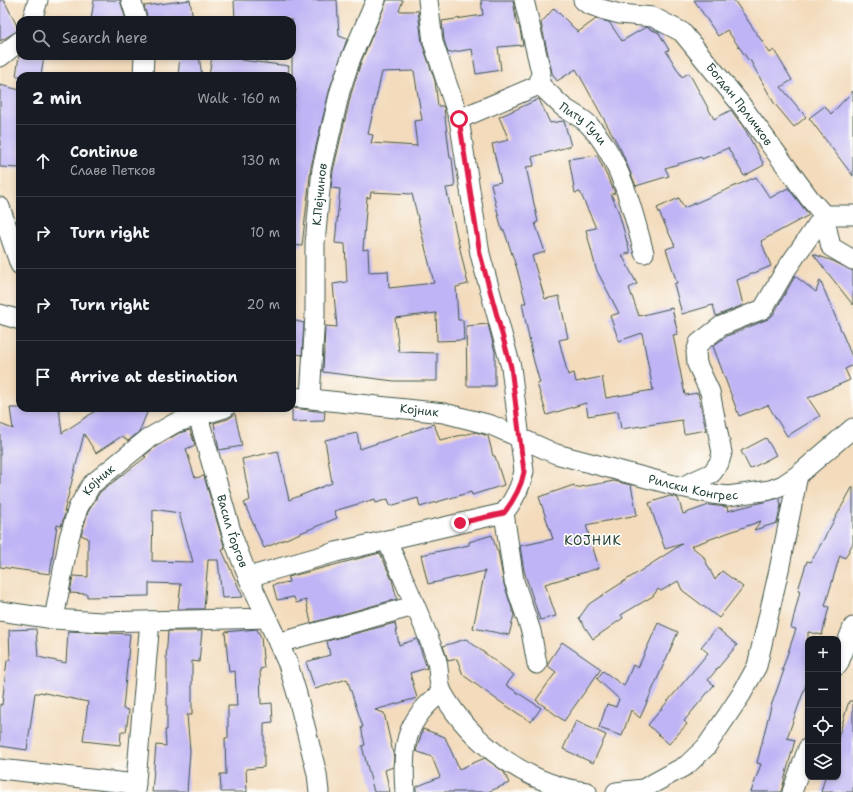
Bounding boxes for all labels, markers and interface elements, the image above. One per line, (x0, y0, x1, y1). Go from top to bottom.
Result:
search box (16, 16, 296, 60)
icon: search (30, 27, 52, 49)
text: Search here (62, 28, 148, 48)
street label: Богдан Прличков (702, 59, 776, 149)
text: 2 min (32, 87, 82, 109)
text: Walk · 160 m (198, 90, 280, 107)
street label: Питу Гули (556, 99, 611, 148)
route start (450, 110, 468, 128)
text: Continue (70, 142, 138, 162)
icon: ahead (32, 150, 54, 172)
text: 130 m (242, 152, 280, 169)
street label: К.Пејчинов (309, 161, 331, 226)
text: Славе Петков (70, 162, 155, 179)
icon: right (32, 222, 54, 244)
text: Turn right (70, 223, 150, 243)
text: 10 m (250, 224, 280, 241)
icon: right (32, 294, 54, 316)
text: Turn right (70, 295, 150, 315)
text: 20 m (247, 296, 280, 313)
icon: arrive (32, 366, 54, 388)
text: Arrive at destination (70, 367, 238, 387)
street label: Којник (399, 400, 440, 420)
street label: Којник (79, 461, 119, 498)
street label: Рилски Конгрес (647, 471, 739, 504)
street label: Васил Ѓоргов (213, 493, 252, 570)
route end (451, 514, 469, 532)
district label: КОЈНИК (564, 532, 622, 549)
map controls (805, 636, 841, 780)
button: + (805, 636, 841, 672)
button: − (805, 672, 841, 708)
button: locate (805, 708, 841, 744)
button: layers (805, 744, 841, 780)

